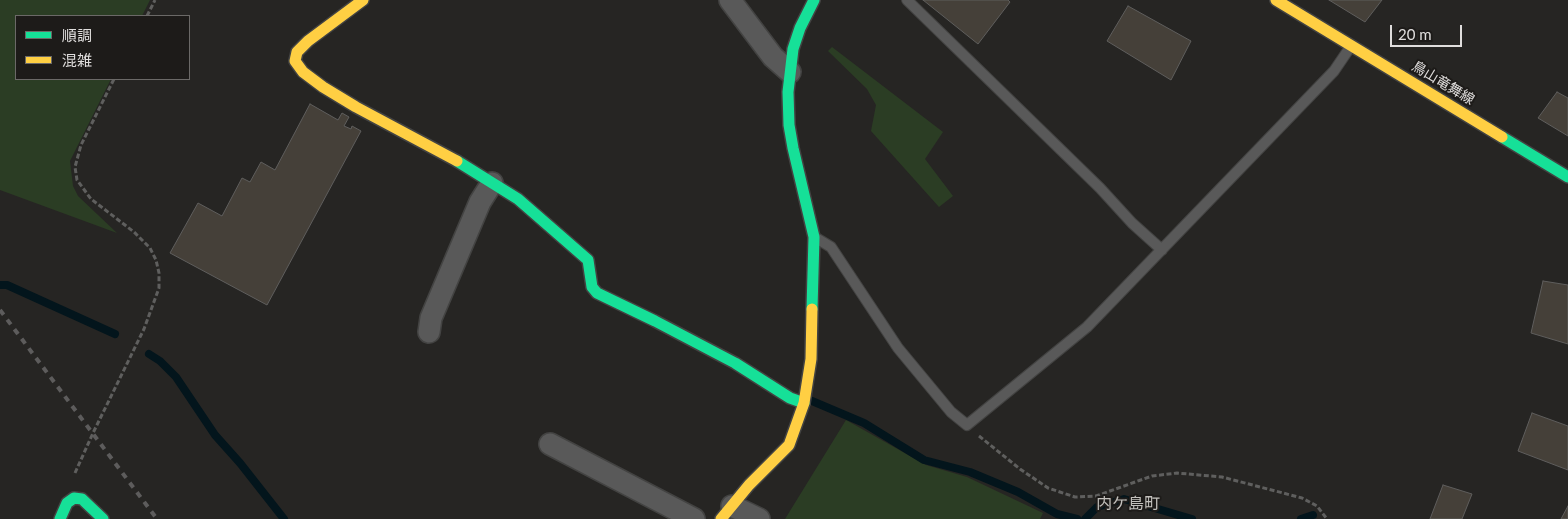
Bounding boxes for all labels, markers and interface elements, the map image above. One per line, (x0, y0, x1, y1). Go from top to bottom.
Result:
legend (15, 15, 190, 80)
scale bar (1393, 15, 1466, 47)
text: 20 m (1398, 25, 1432, 43)
text: 順調 (62, 26, 92, 44)
text: 混雑 (62, 51, 92, 69)
street label: 鳥山竜舞線 (1409, 58, 1477, 108)
district label: 内ケ島町 (1096, 494, 1160, 514)

